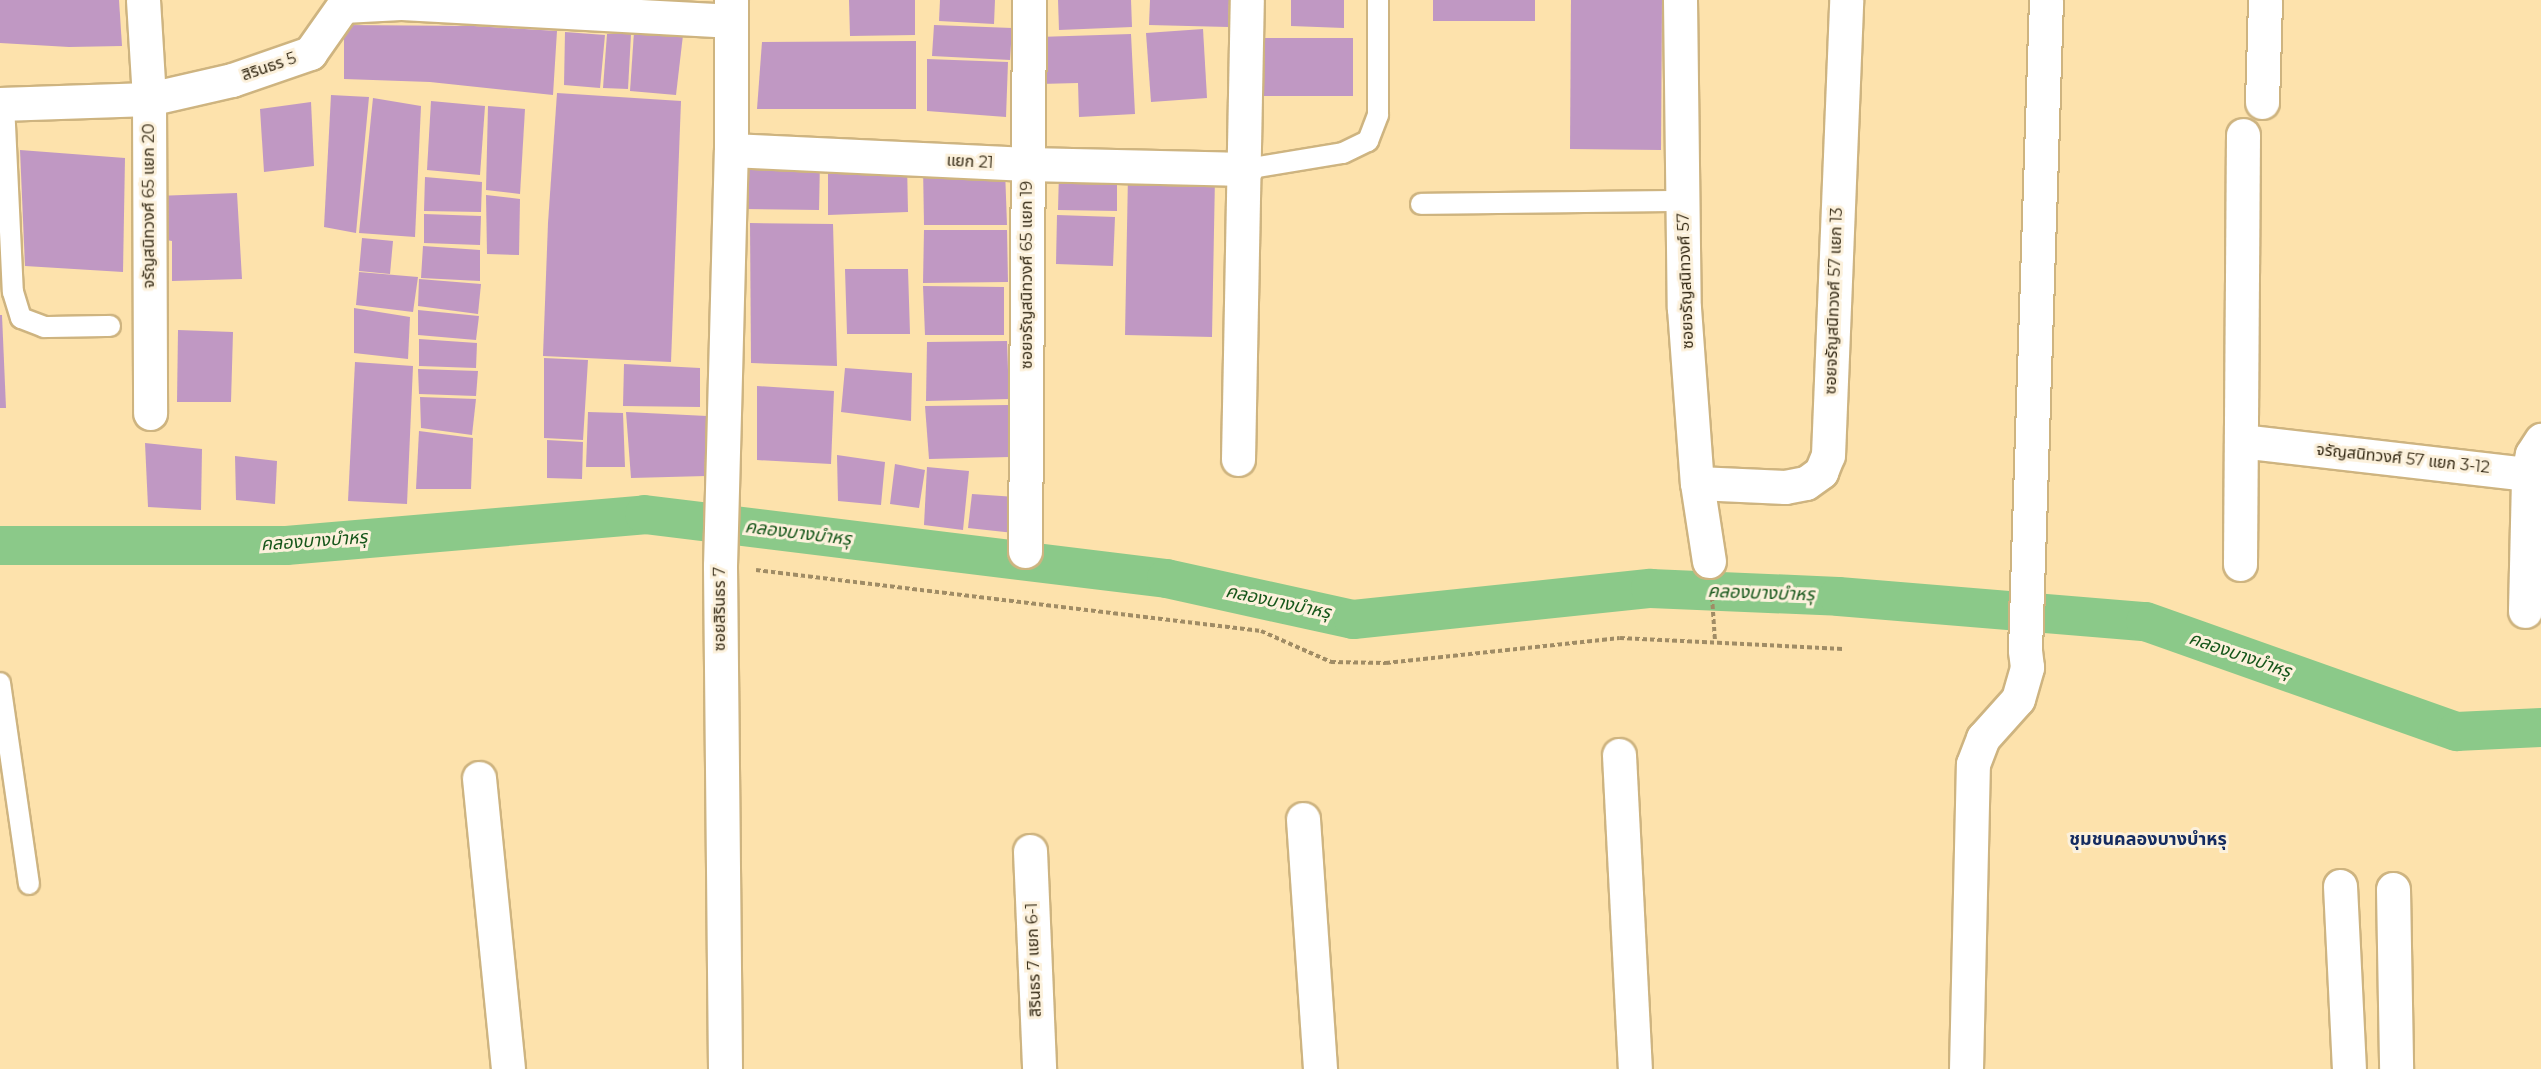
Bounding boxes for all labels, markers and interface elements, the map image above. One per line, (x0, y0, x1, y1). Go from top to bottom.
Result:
street label: สิรินธร 5 (239, 49, 299, 85)
street label: จรัญสนิทวงศ์ 65 แยก 20 (139, 124, 159, 288)
street label: แยก 21 (946, 151, 994, 173)
street label: ซอยจรัญสนิทวงศ์ 65 แยก 19 (1017, 181, 1037, 369)
street label: ซอยจรัญสนิทวงศ์ 57 แยก 13 (1821, 207, 1847, 395)
street label: ซอยจรัญสนิทวงศ์ 57 (1674, 213, 1698, 349)
street label: จรัญสนิทวงศ์ 57 แยก 3-12 (2315, 440, 2491, 478)
water label: คลองบางบำหรุ (744, 516, 852, 550)
water label: คลองบางบำหรุ (260, 527, 368, 555)
street label: ซอยสิรินธร 7 (710, 567, 730, 651)
water label: คลองบางบำหรุ (1224, 580, 1332, 624)
water label: คลองบางบำหรุ (1707, 580, 1815, 606)
water label: คลองบางบำหรุ (2186, 627, 2294, 683)
district label: ชุมชนคลองบางบำหรุ (2069, 828, 2227, 850)
street label: สิรินธร 7 แยก 6-1 (1022, 902, 1046, 1018)

